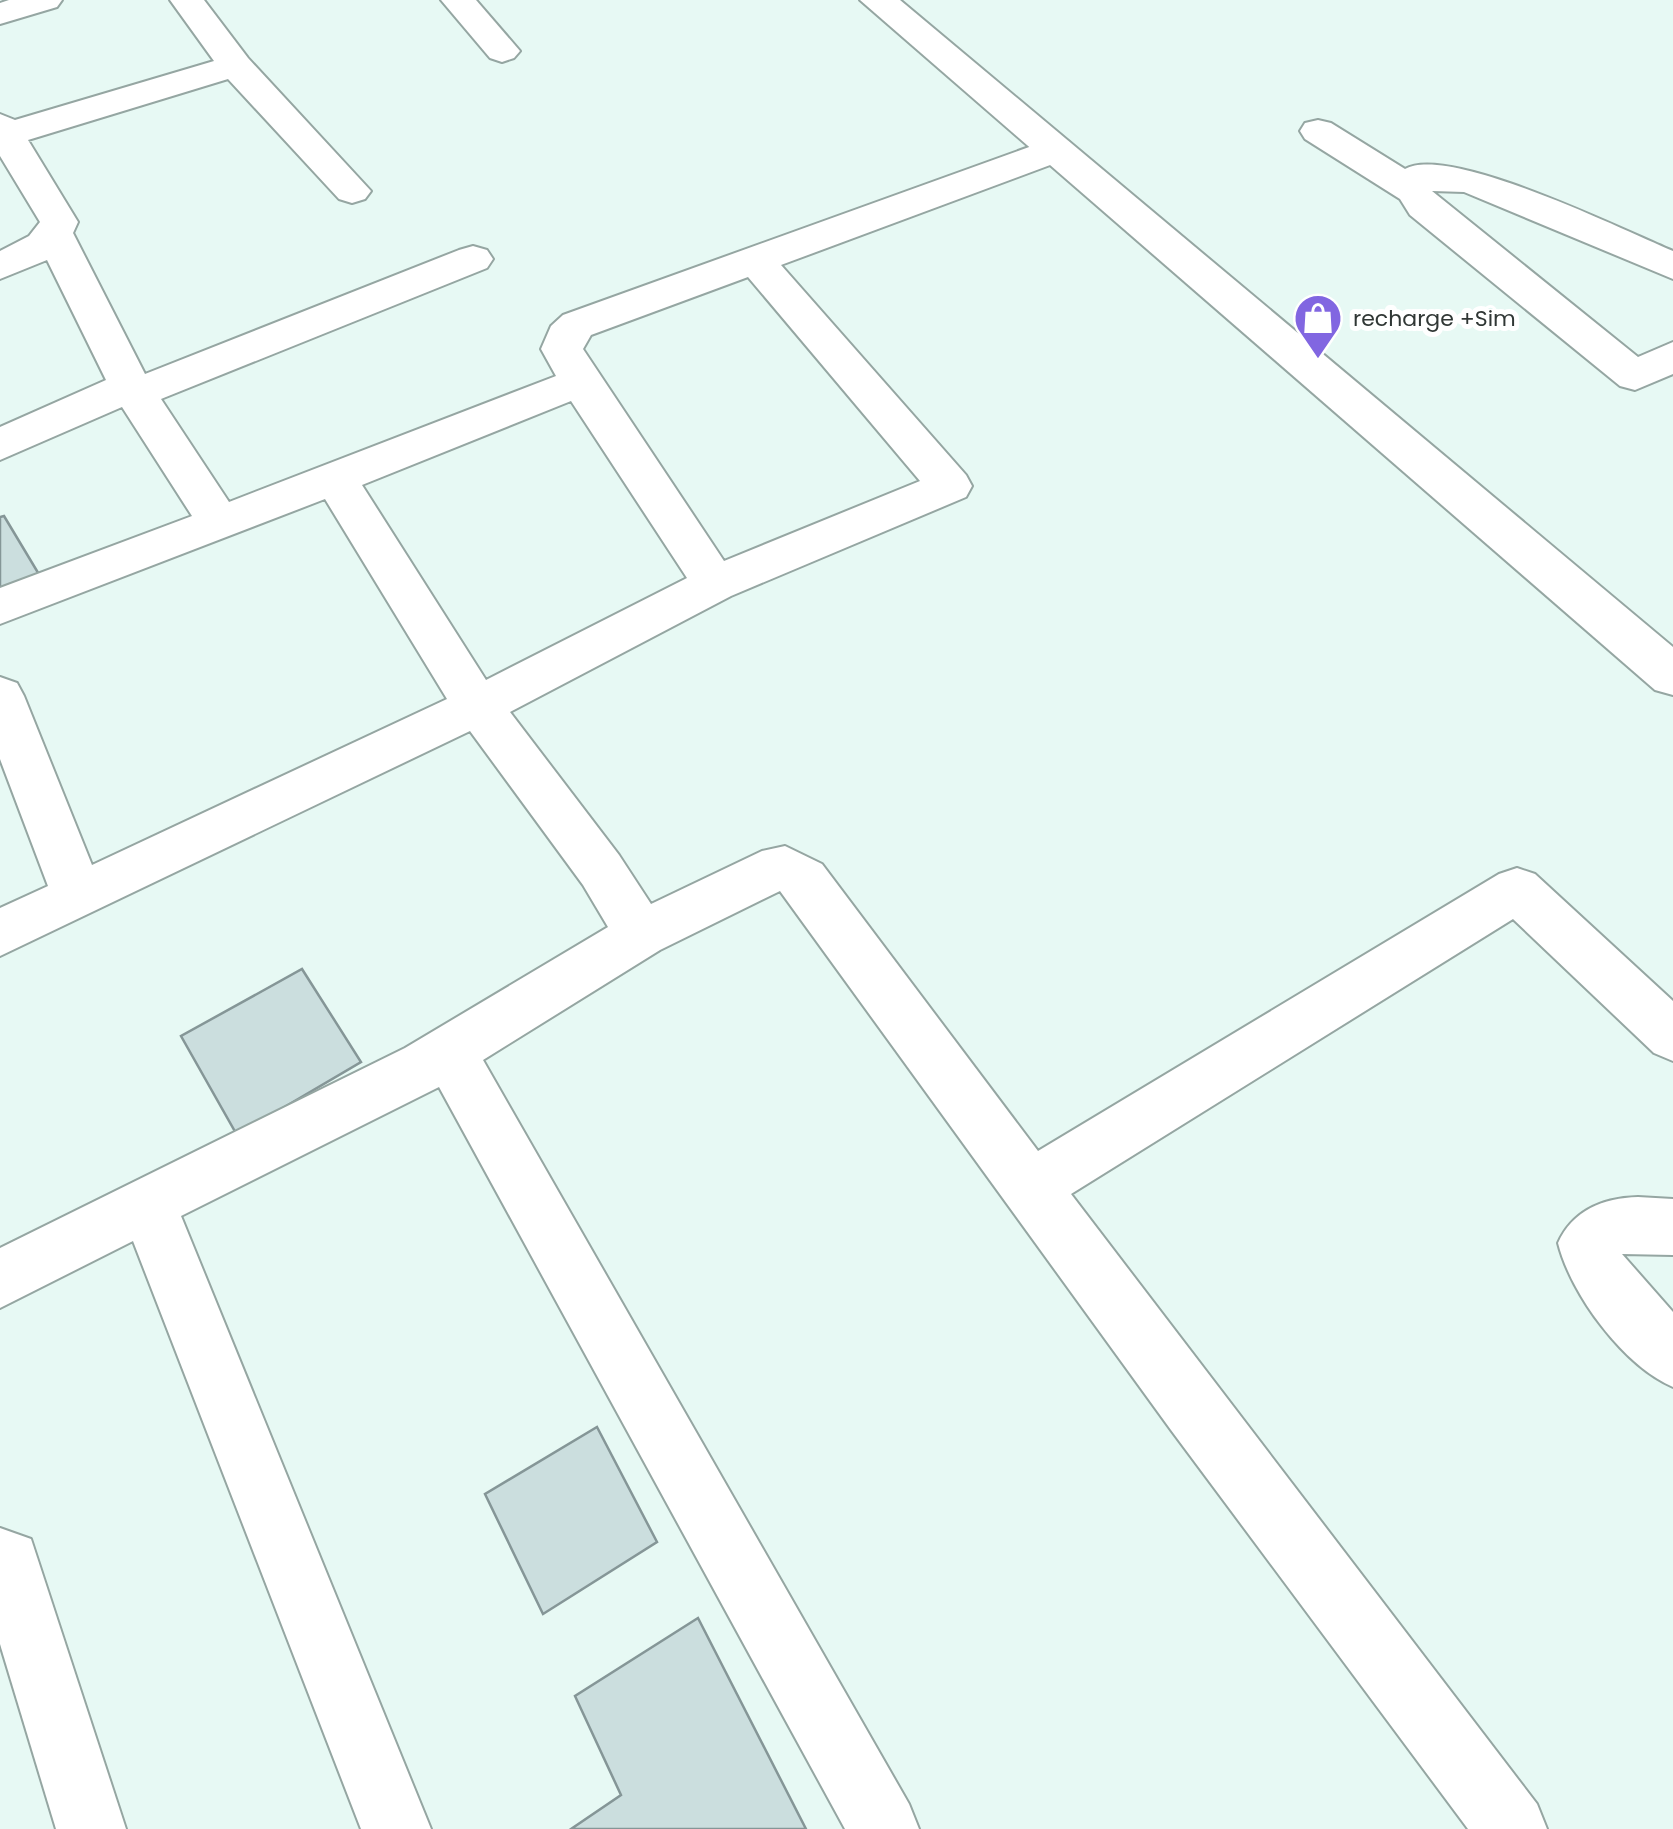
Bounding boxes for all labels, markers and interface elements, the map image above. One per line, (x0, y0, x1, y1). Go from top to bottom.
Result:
shop icon: recharge +Sim (1292, 292, 1344, 360)
place label: recharge +Sim (1353, 303, 1516, 334)

